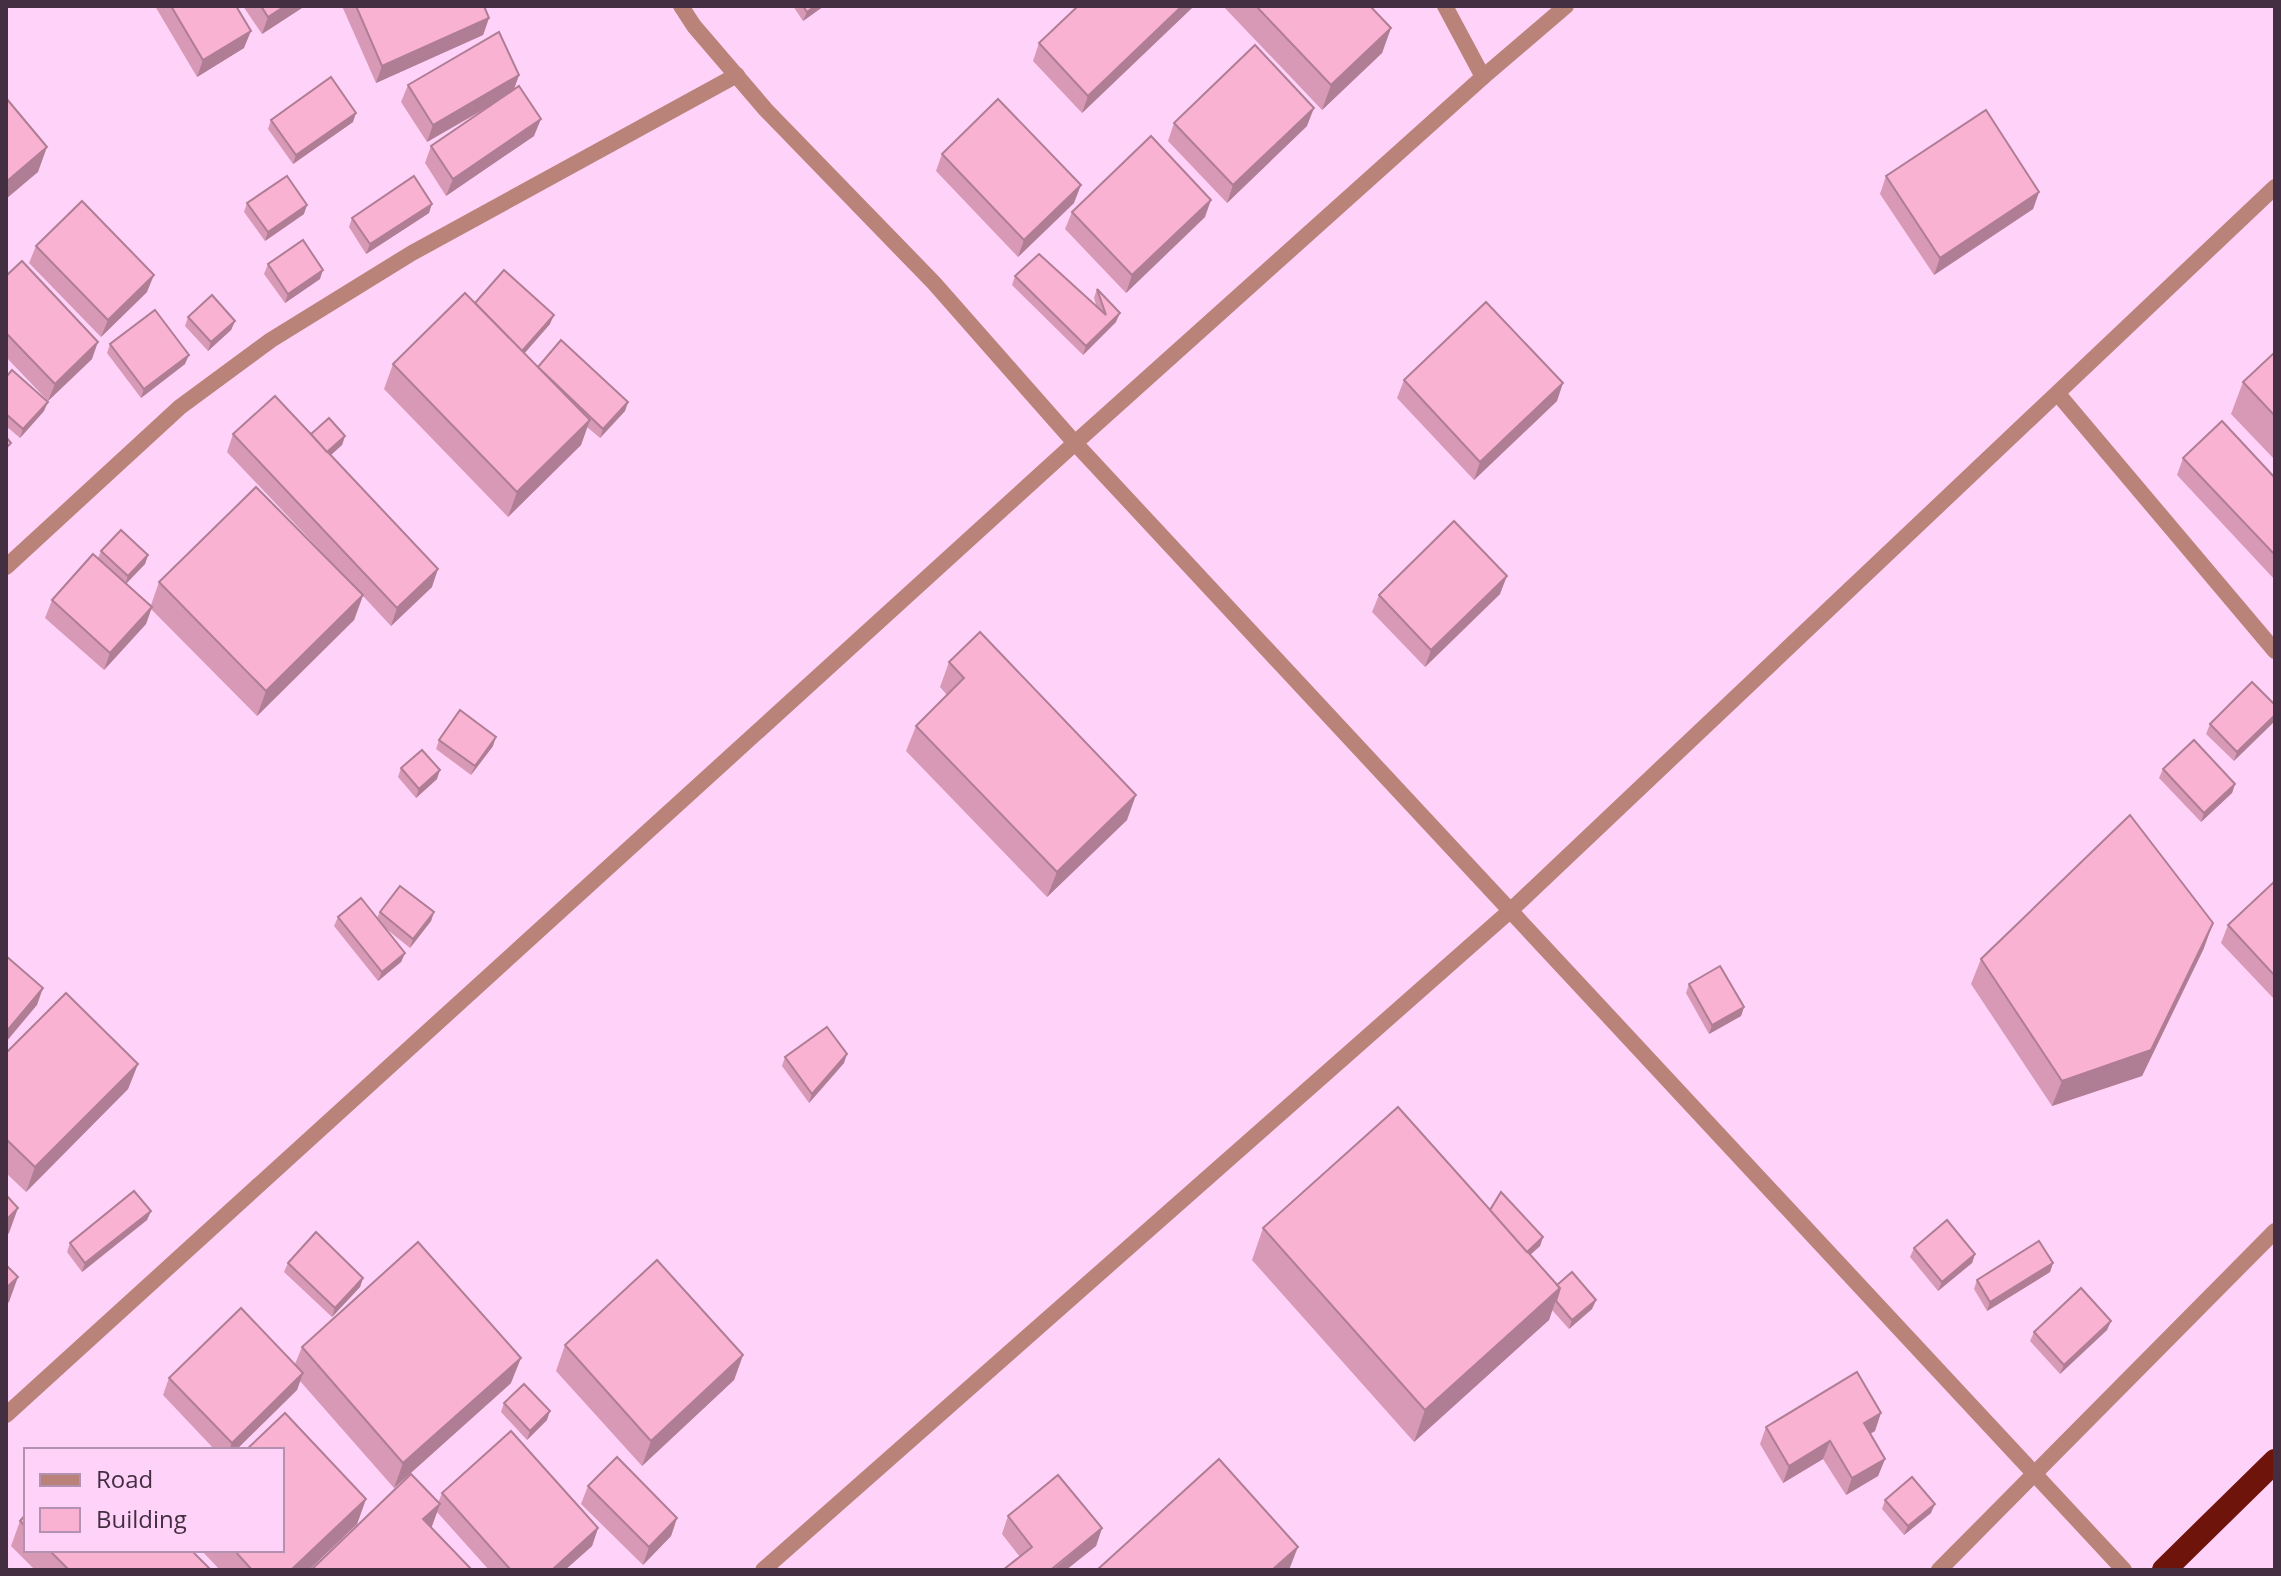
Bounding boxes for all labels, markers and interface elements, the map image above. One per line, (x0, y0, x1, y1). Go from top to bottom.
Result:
legend (24, 1448, 284, 1552)
text: Road (96, 1462, 153, 1495)
text: Building (96, 1502, 187, 1535)

